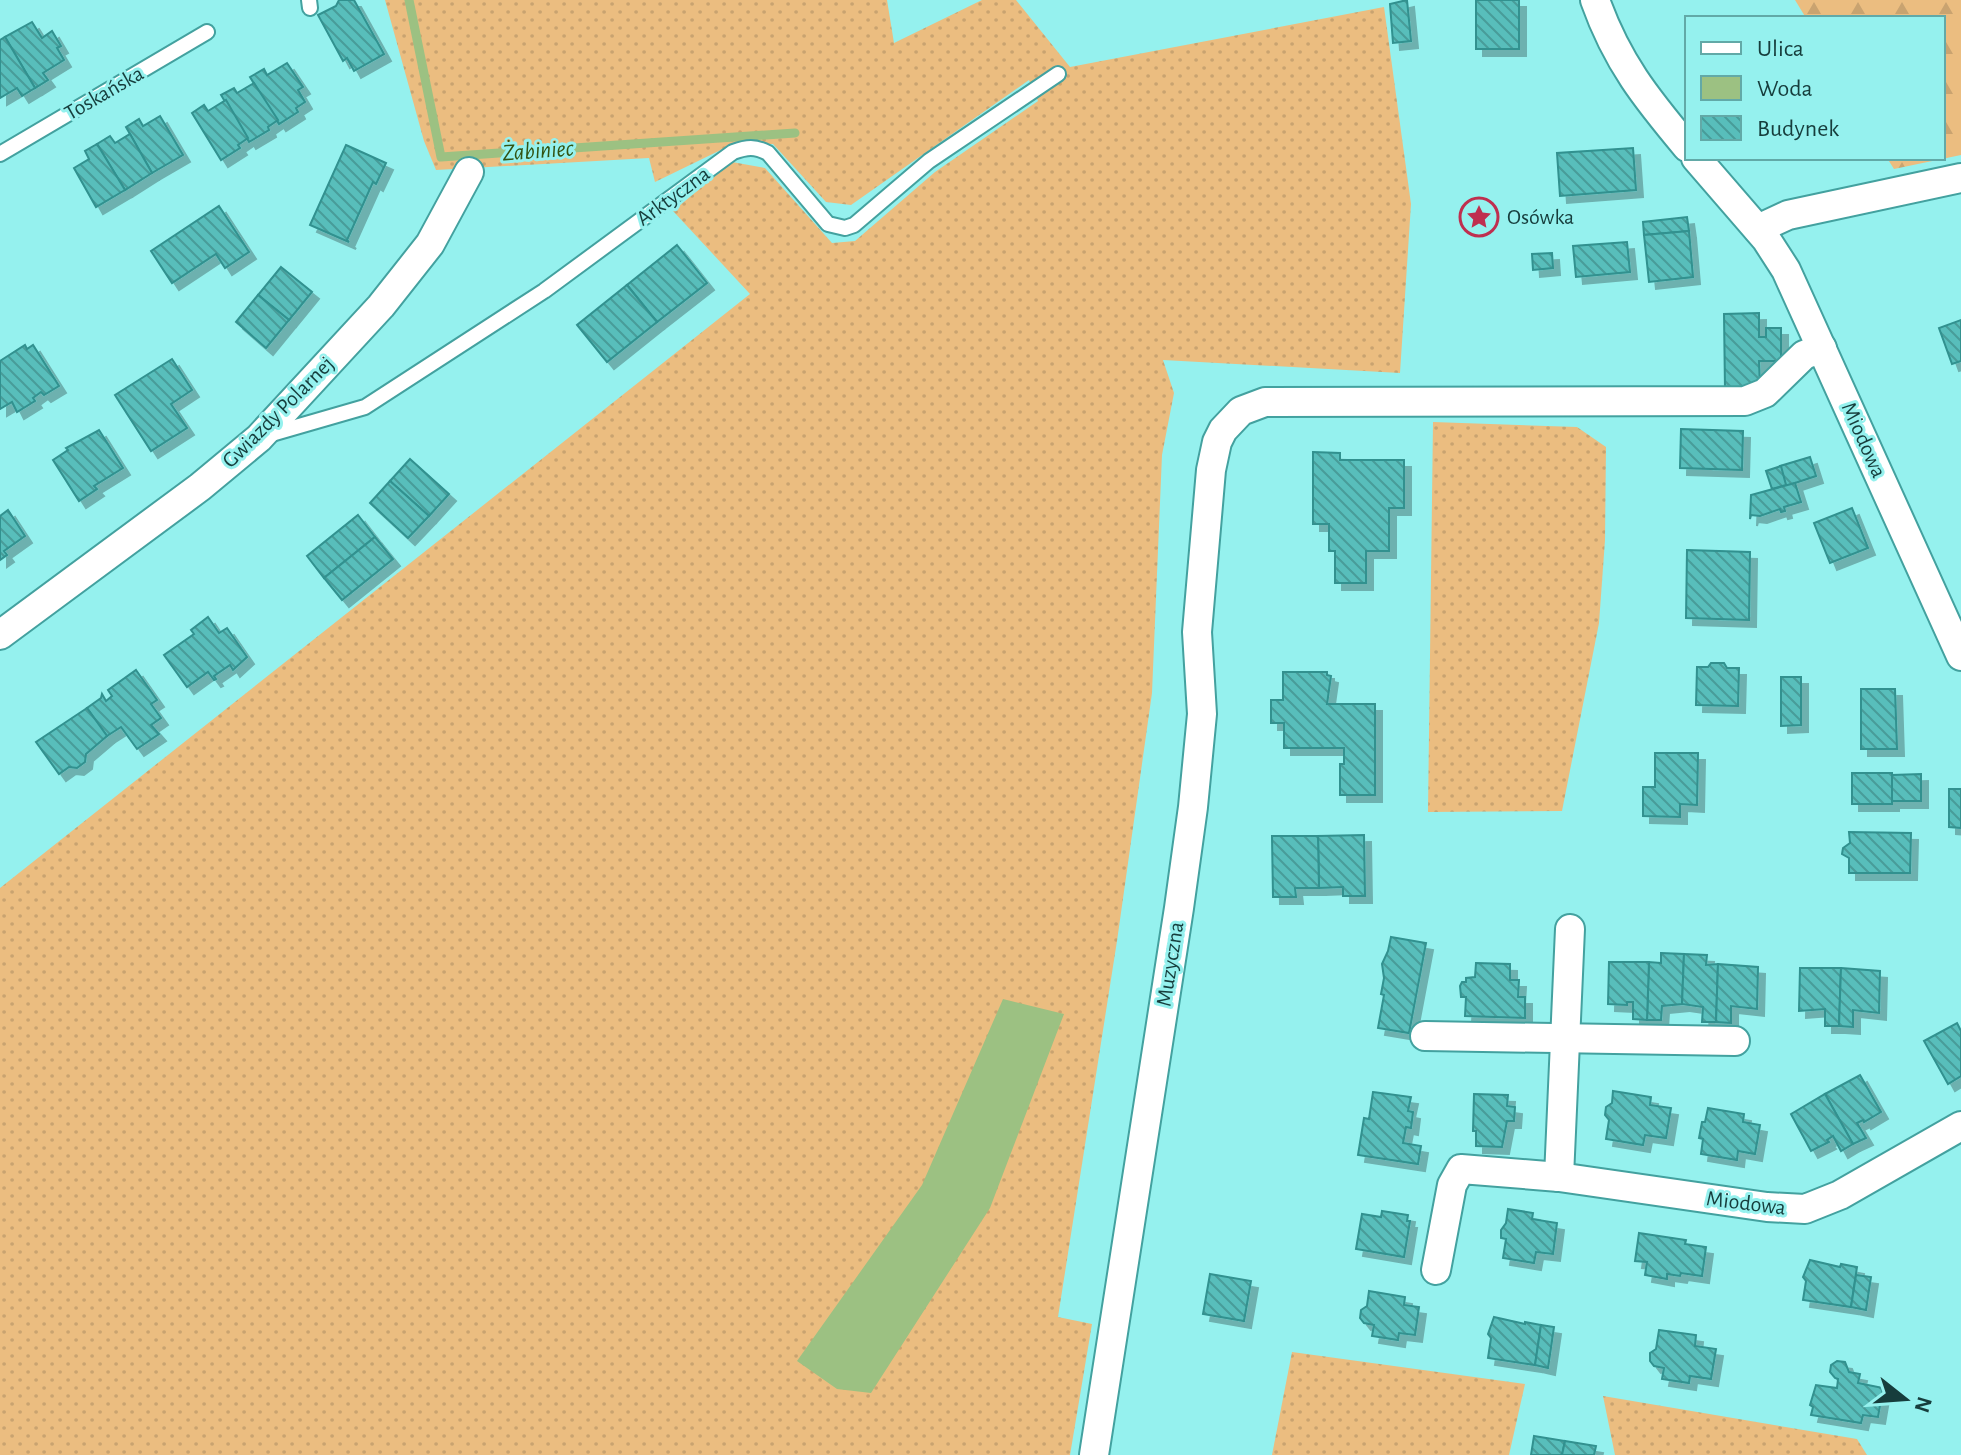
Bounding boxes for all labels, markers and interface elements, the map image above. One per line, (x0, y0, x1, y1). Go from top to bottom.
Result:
legend (1685, 16, 1945, 160)
text: Ulica (1757, 37, 1804, 61)
street label: Toskańska (61, 62, 147, 124)
text: Woda (1757, 77, 1813, 101)
text: Budynek (1757, 117, 1839, 141)
water label: Żabiniec (501, 135, 575, 165)
street label: Arktyczna (632, 162, 714, 230)
place icon: Osówka (1458, 196, 1500, 238)
place label: Osówka (1507, 206, 1574, 228)
street label: Gwiazdy Polarnej (218, 352, 338, 472)
street label: Miodowa (1838, 399, 1890, 481)
street label: Muzyczna (1152, 920, 1188, 1008)
street label: Miodowa (1705, 1187, 1787, 1219)
north arrow (1865, 1359, 1945, 1439)
text: N (1910, 1394, 1936, 1415)

